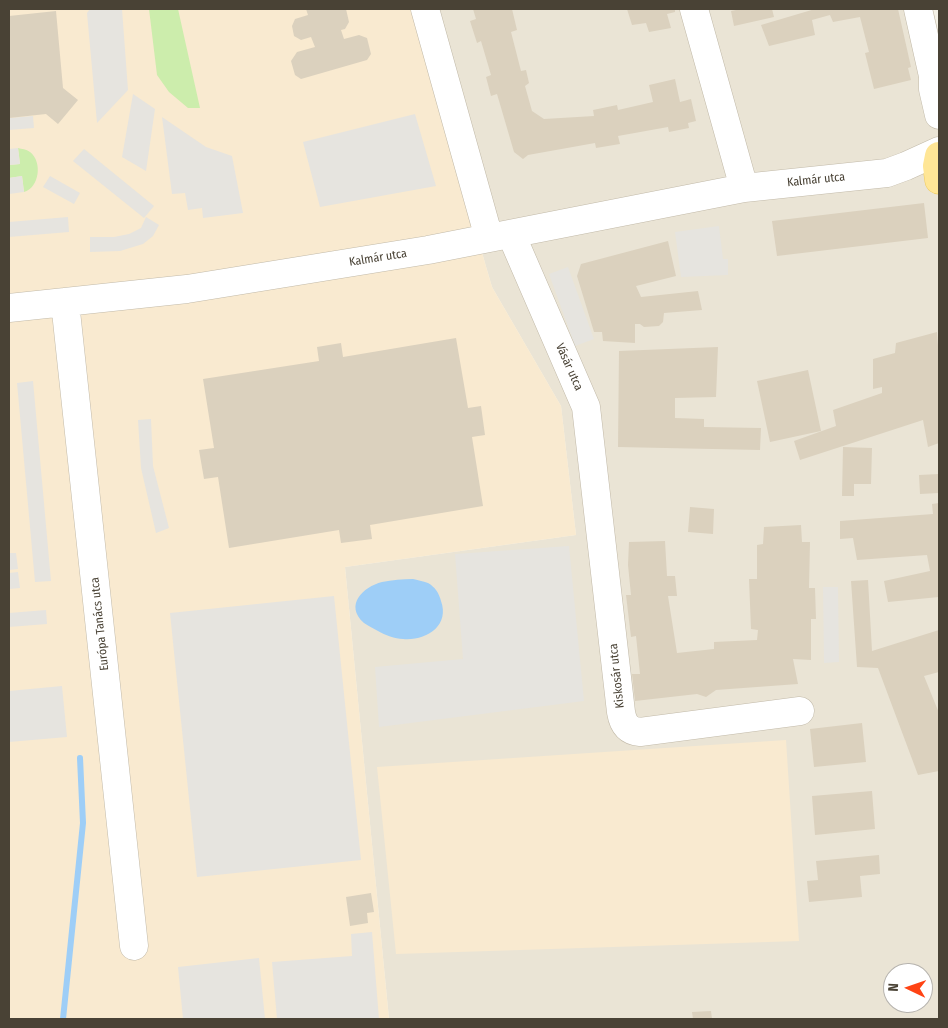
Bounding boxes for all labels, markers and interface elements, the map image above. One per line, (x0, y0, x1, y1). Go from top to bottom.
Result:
street label: Kalmár utca (786, 170, 846, 190)
street label: Kalmár utca (348, 246, 408, 270)
street label: Vásár utca (552, 341, 586, 393)
street label: Európa Tanács utca (88, 577, 112, 671)
street label: Kiskosár utca (606, 643, 628, 709)
north arrow (883, 963, 933, 1013)
text: N (885, 983, 902, 992)

